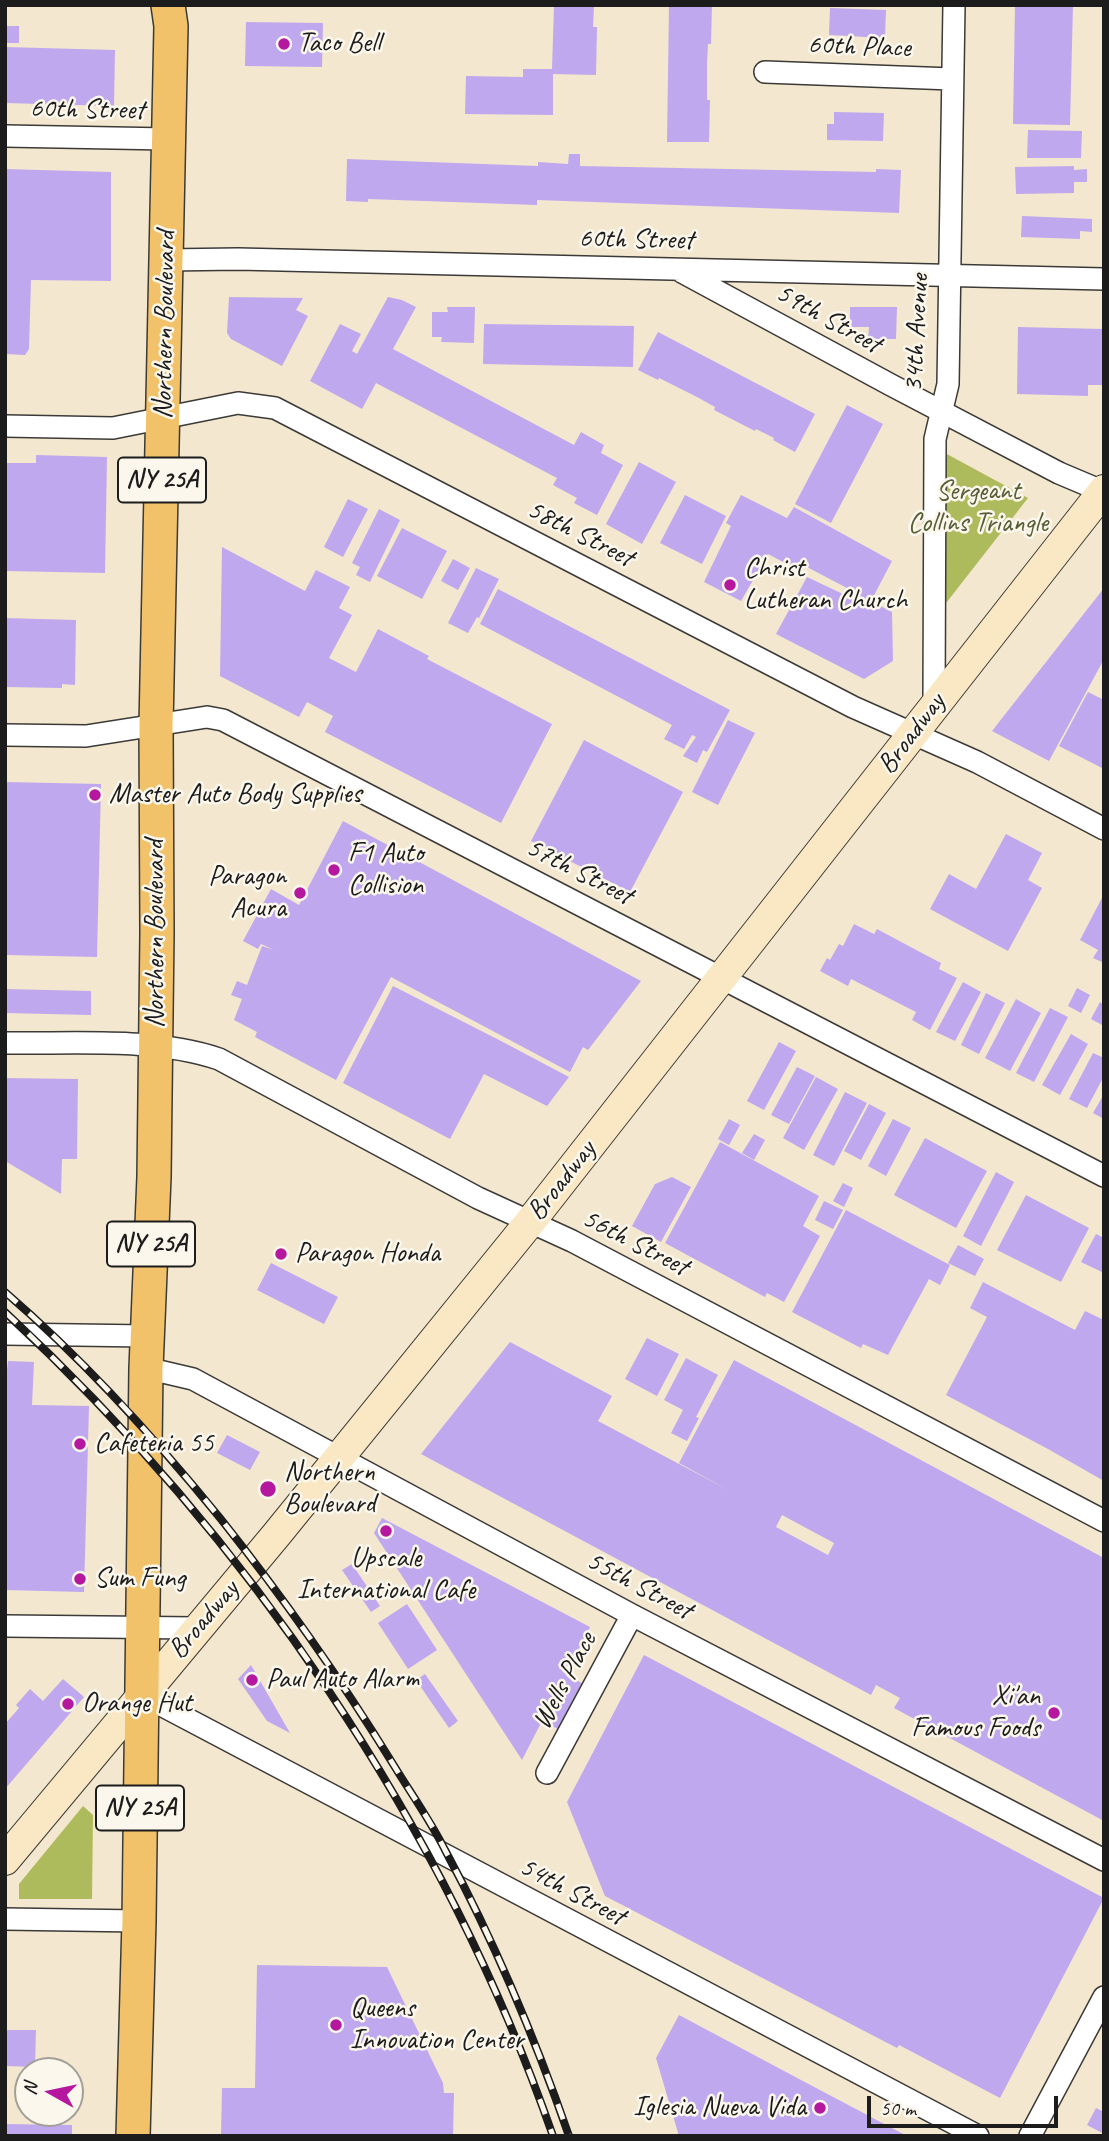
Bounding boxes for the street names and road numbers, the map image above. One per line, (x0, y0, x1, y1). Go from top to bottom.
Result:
street label: 60th Place (807, 28, 911, 66)
street label: 60th Street (29, 92, 145, 128)
street label: 60th Street (578, 222, 694, 258)
street label: Northern Boulevard (147, 230, 183, 420)
street label: 34th Avenue (897, 273, 937, 393)
street label: 59th Street (770, 276, 886, 362)
road number: NY 25A (118, 458, 206, 502)
street label: 58th Street (521, 493, 639, 575)
street label: Broadway (871, 687, 953, 781)
street label: 57th Street (520, 831, 638, 913)
street label: Northern Boulevard (139, 840, 173, 1028)
street label: Broadway (520, 1134, 604, 1228)
street label: 56th Street (576, 1202, 694, 1284)
road number: NY 25A (107, 1222, 195, 1266)
street label: 55th Street (580, 1544, 698, 1628)
street label: Broadway (161, 1574, 247, 1666)
street label: Wells Place (526, 1627, 604, 1735)
road number: NY 25A (96, 1786, 184, 1830)
street label: 54th Street (513, 1850, 631, 1934)

